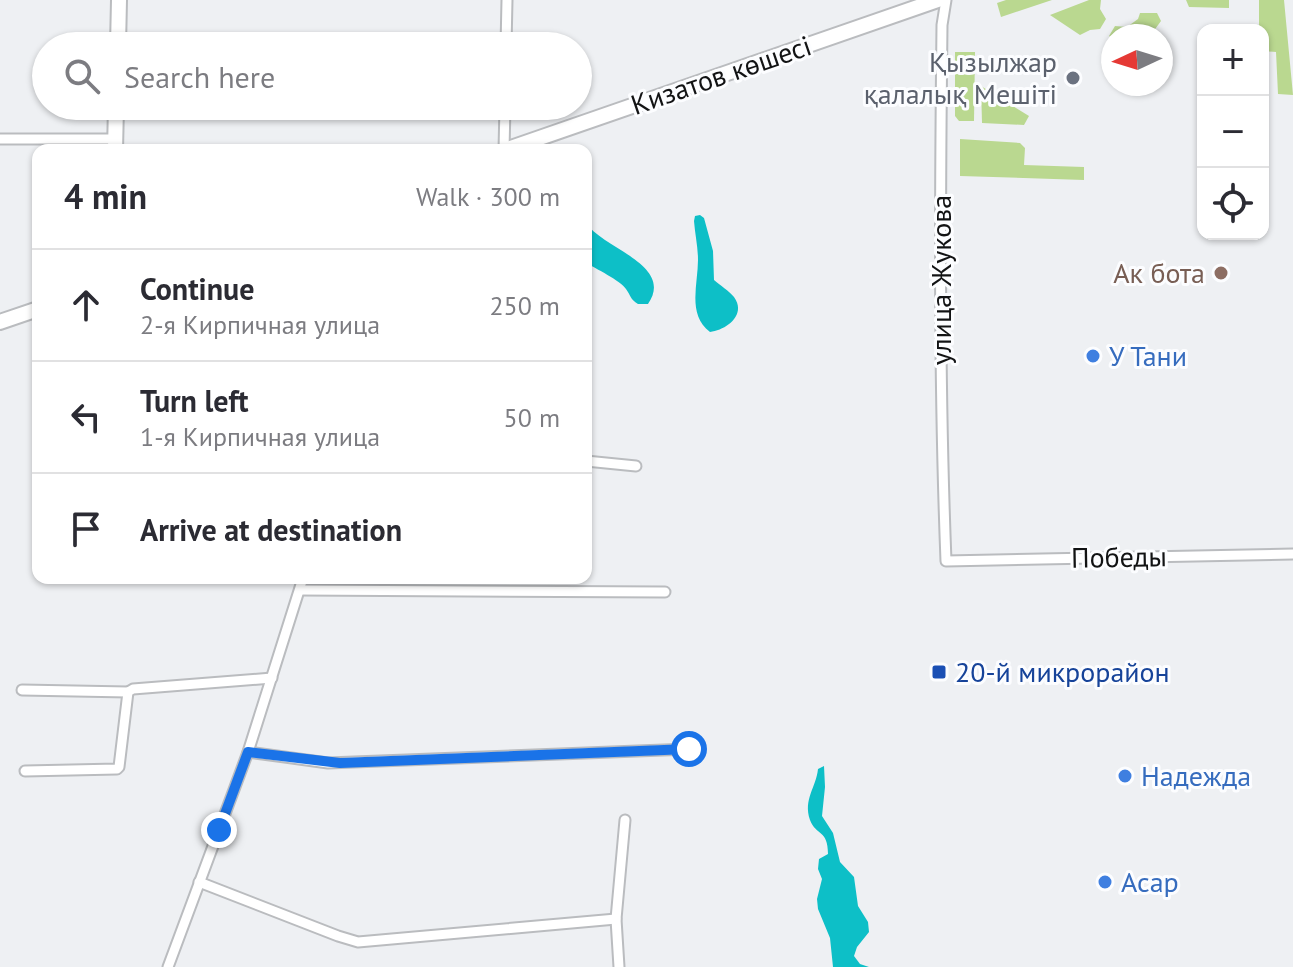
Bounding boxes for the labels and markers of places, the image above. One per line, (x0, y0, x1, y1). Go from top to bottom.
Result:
place label: Қызылжар қалалық Мешіті (864, 43, 1057, 112)
marker: Қызылжар қалалық Мешіті (1064, 69, 1082, 87)
place label: Ак бота (1113, 254, 1205, 291)
marker: Ак бота (1212, 264, 1230, 282)
place label: У Тани (1109, 337, 1187, 374)
marker: У Тани (1084, 347, 1102, 365)
place label: 20-й микрорайон (955, 653, 1170, 690)
marker: 20-й микрорайон (930, 663, 948, 681)
place label: Надежда (1141, 757, 1251, 794)
marker: Надежда (1116, 767, 1134, 785)
place label: Асар (1121, 863, 1179, 900)
marker: Асар (1096, 873, 1114, 891)

